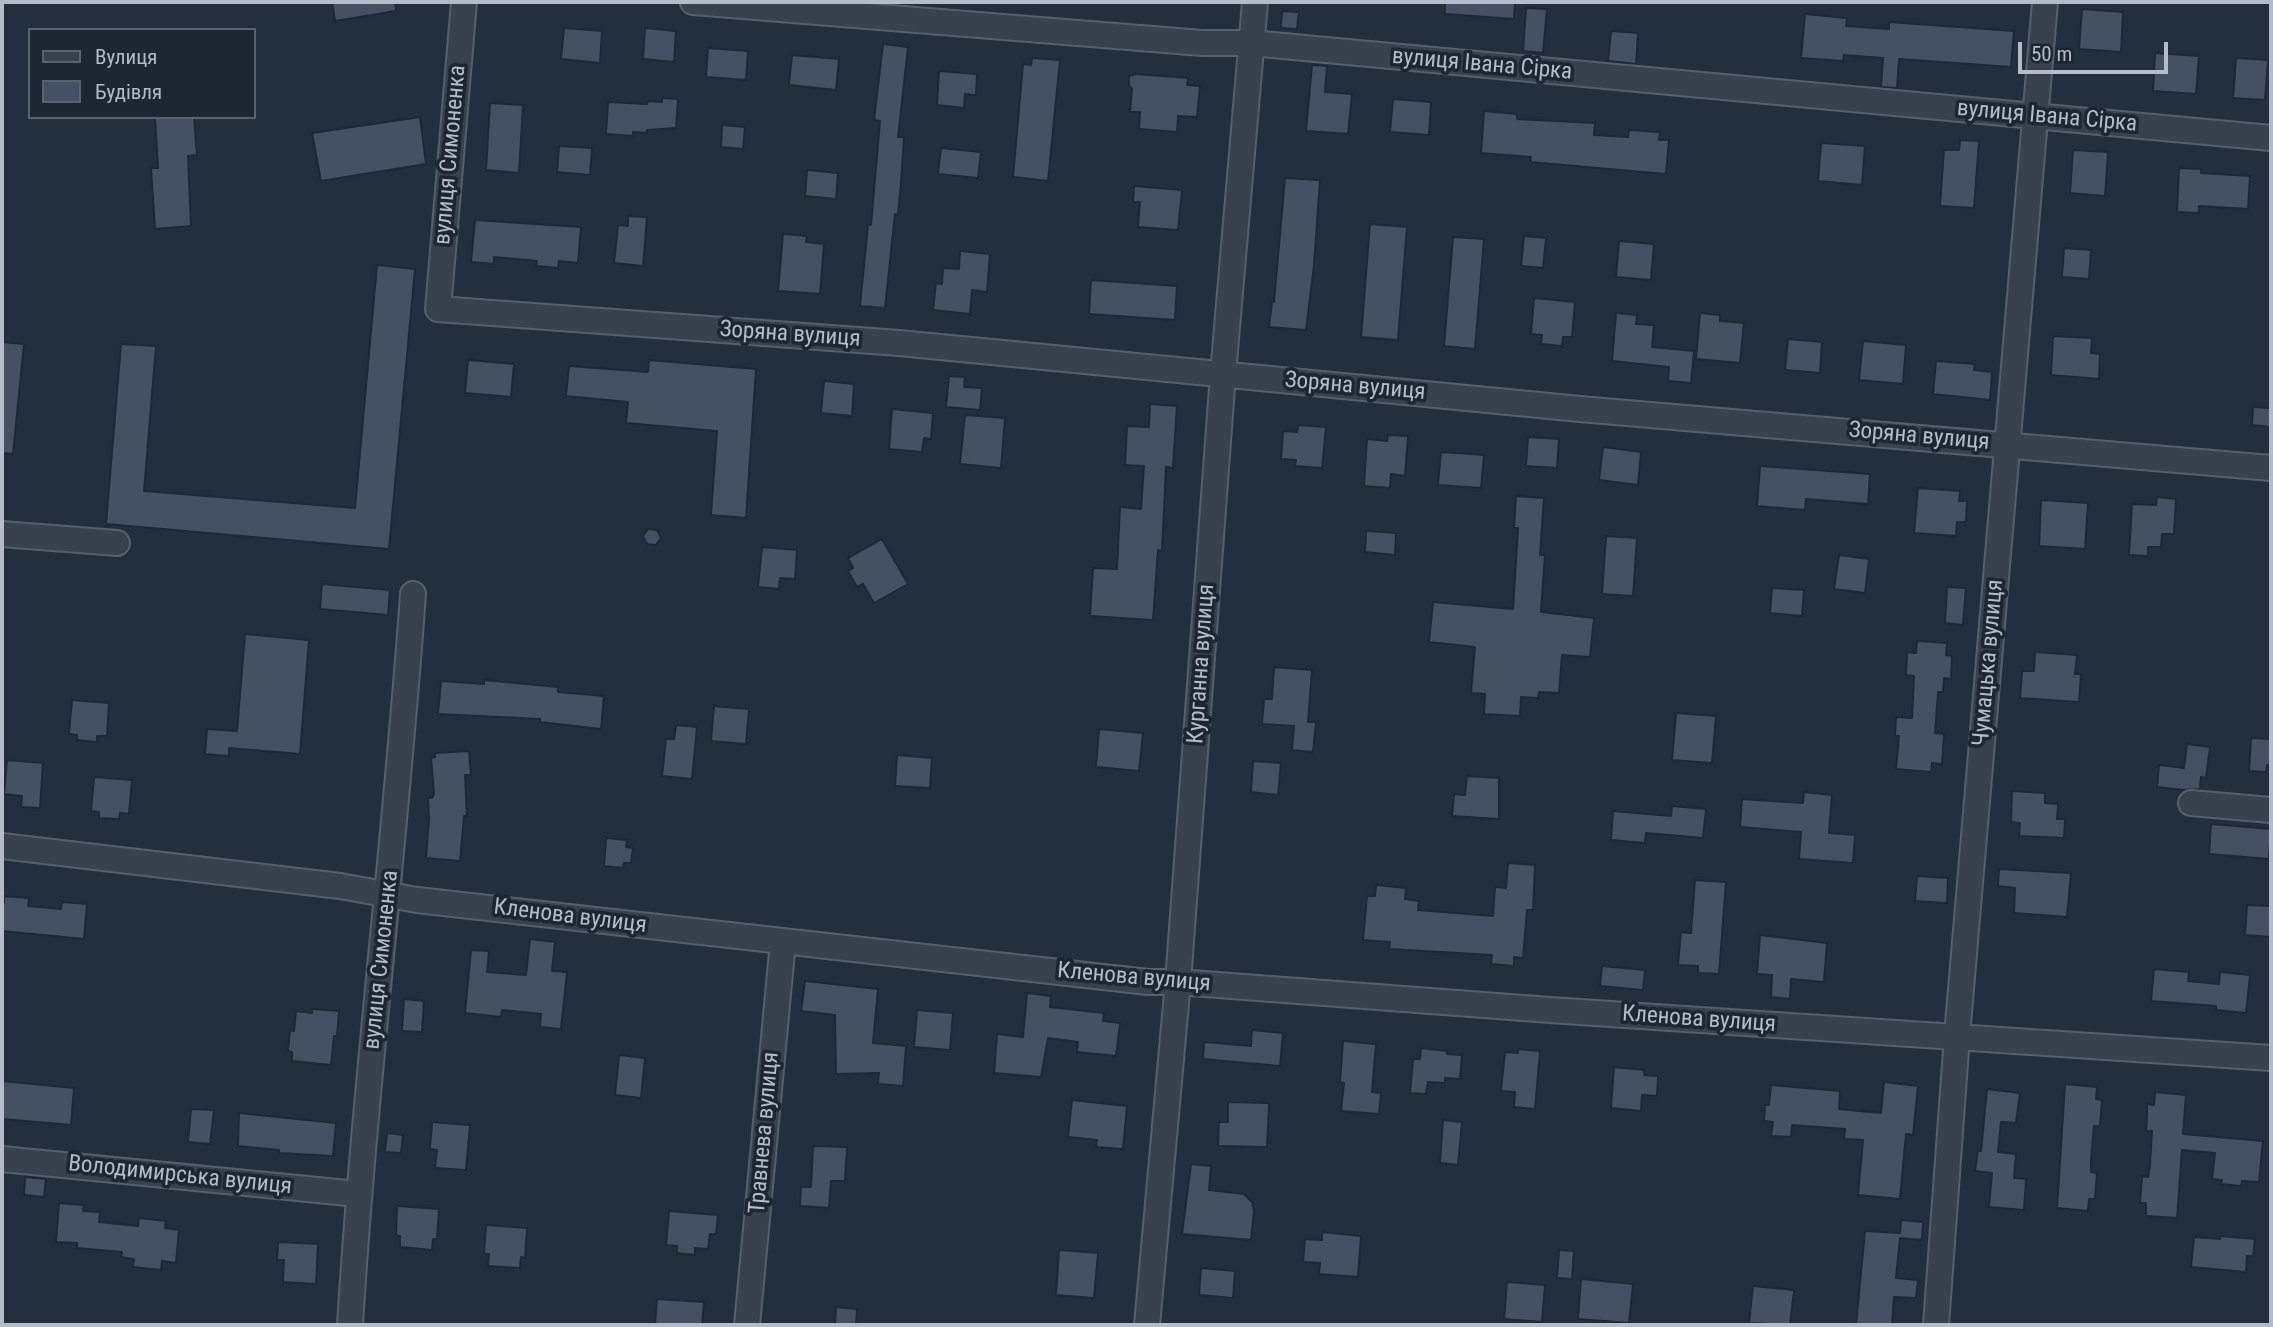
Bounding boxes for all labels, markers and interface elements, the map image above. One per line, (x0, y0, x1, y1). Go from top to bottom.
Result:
legend (28, 28, 256, 119)
scale bar (2021, 28, 2172, 72)
text: 50 m (2031, 42, 2072, 66)
street label: вулиця Івана Сірка (1391, 43, 1573, 87)
text: Вулиця (95, 45, 157, 69)
street label: вулиця Симоненка (429, 64, 473, 246)
text: Будівля (95, 80, 162, 104)
street label: вулиця Івана Сірка (1956, 95, 2138, 139)
street label: Зоряна вулиця (719, 316, 861, 354)
street label: Зоряна вулиця (1283, 367, 1427, 407)
street label: Зоряна вулиця (1847, 417, 1991, 457)
street label: Чумацька вулиця (1968, 579, 2010, 747)
street label: Курганна вулиця (1183, 583, 1221, 745)
street label: вулиця Симоненка (359, 869, 405, 1051)
street label: Кленова вулиця (492, 894, 648, 940)
street label: Кленова вулиця (1056, 958, 1212, 998)
street label: Кленова вулиця (1621, 1001, 1777, 1039)
street label: Травнева вулиця (744, 1051, 786, 1215)
street label: Володимирська вулиця (67, 1151, 293, 1201)

